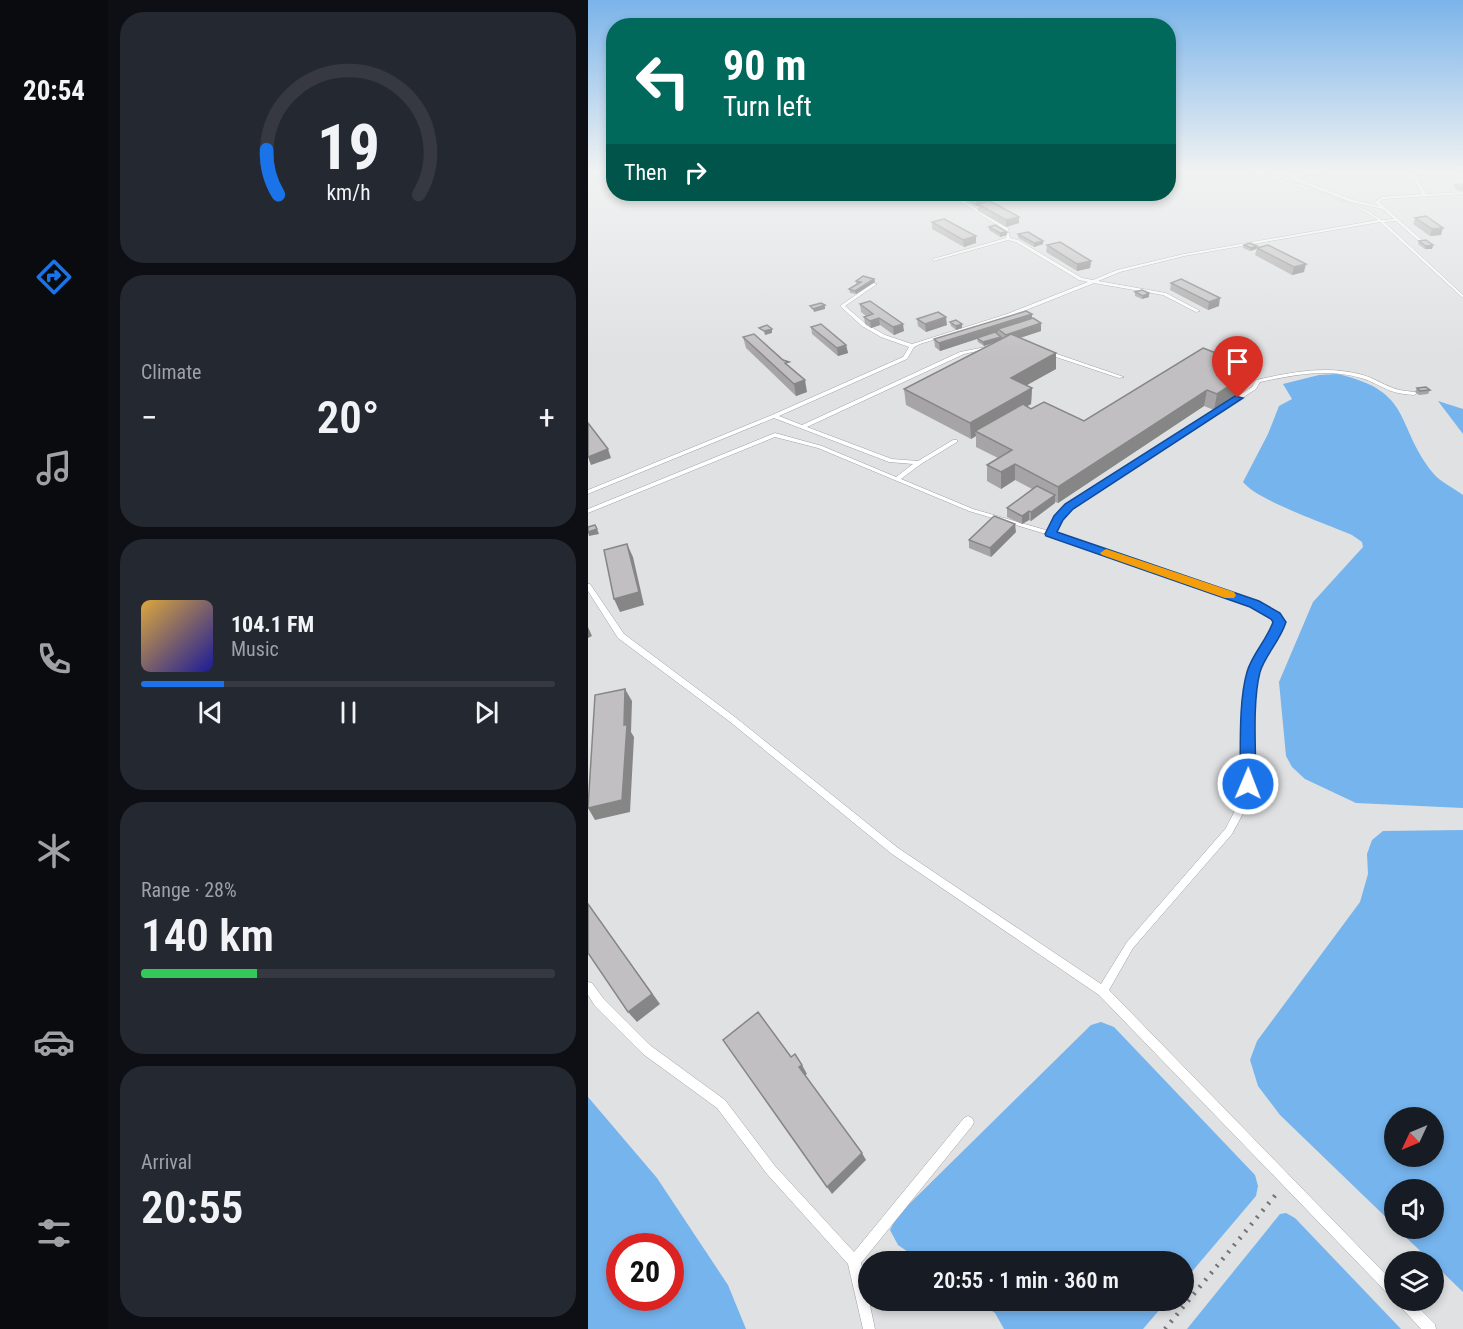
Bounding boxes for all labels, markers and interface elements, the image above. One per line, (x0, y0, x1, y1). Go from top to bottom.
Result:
text: 90 m (723, 41, 806, 90)
icon: left (624, 42, 702, 120)
text: 20:54 (23, 75, 85, 107)
text: Turn left (723, 91, 812, 123)
text: 19 (316, 111, 380, 184)
icon: right (679, 156, 712, 189)
text: Then (624, 160, 667, 185)
text: km/h (326, 180, 370, 205)
icon: directions (33, 256, 75, 298)
pin (1212, 336, 1263, 398)
icon: arrive (1221, 345, 1254, 378)
text: Climate (141, 360, 201, 384)
text: 20° (317, 391, 379, 444)
text: − (141, 398, 158, 437)
text: + (539, 398, 555, 437)
icon: music (33, 447, 75, 489)
text: 104.1 FM (231, 612, 314, 637)
text: Music (231, 637, 279, 661)
icon: phone (33, 638, 75, 680)
icon: previous (194, 696, 227, 729)
icon: pause (332, 696, 365, 729)
icon: next (470, 696, 503, 729)
position arrow (1216, 752, 1280, 816)
icon: climate (33, 830, 75, 872)
text: Range · 28% (141, 878, 237, 902)
text: 140 km (141, 909, 274, 962)
icon: car (33, 1021, 75, 1063)
north arrow (1384, 1107, 1444, 1167)
map controls (1384, 1107, 1444, 1311)
text: Arrival (141, 1150, 192, 1174)
button: sound (1384, 1179, 1444, 1239)
text: 20:55 (141, 1181, 243, 1234)
icon: filters (33, 1212, 75, 1254)
speed limit sign: 20 (606, 1233, 684, 1311)
button: layers (1384, 1251, 1444, 1311)
text: 20:55 · 1 min · 360 m (933, 1268, 1119, 1293)

